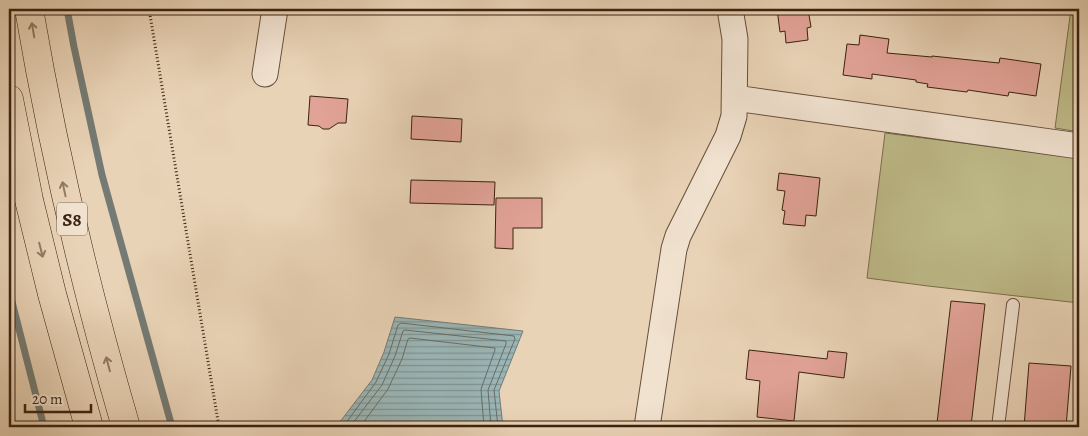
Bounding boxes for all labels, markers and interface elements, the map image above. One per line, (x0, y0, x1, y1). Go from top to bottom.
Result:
one-way arrow (27, 22, 37, 38)
one-way arrow (59, 181, 69, 197)
road number: S8 (57, 202, 87, 235)
one-way arrow (37, 241, 46, 257)
one-way arrow (103, 356, 112, 372)
scale bar (25, 381, 91, 413)
text: 20 m (32, 389, 63, 409)

